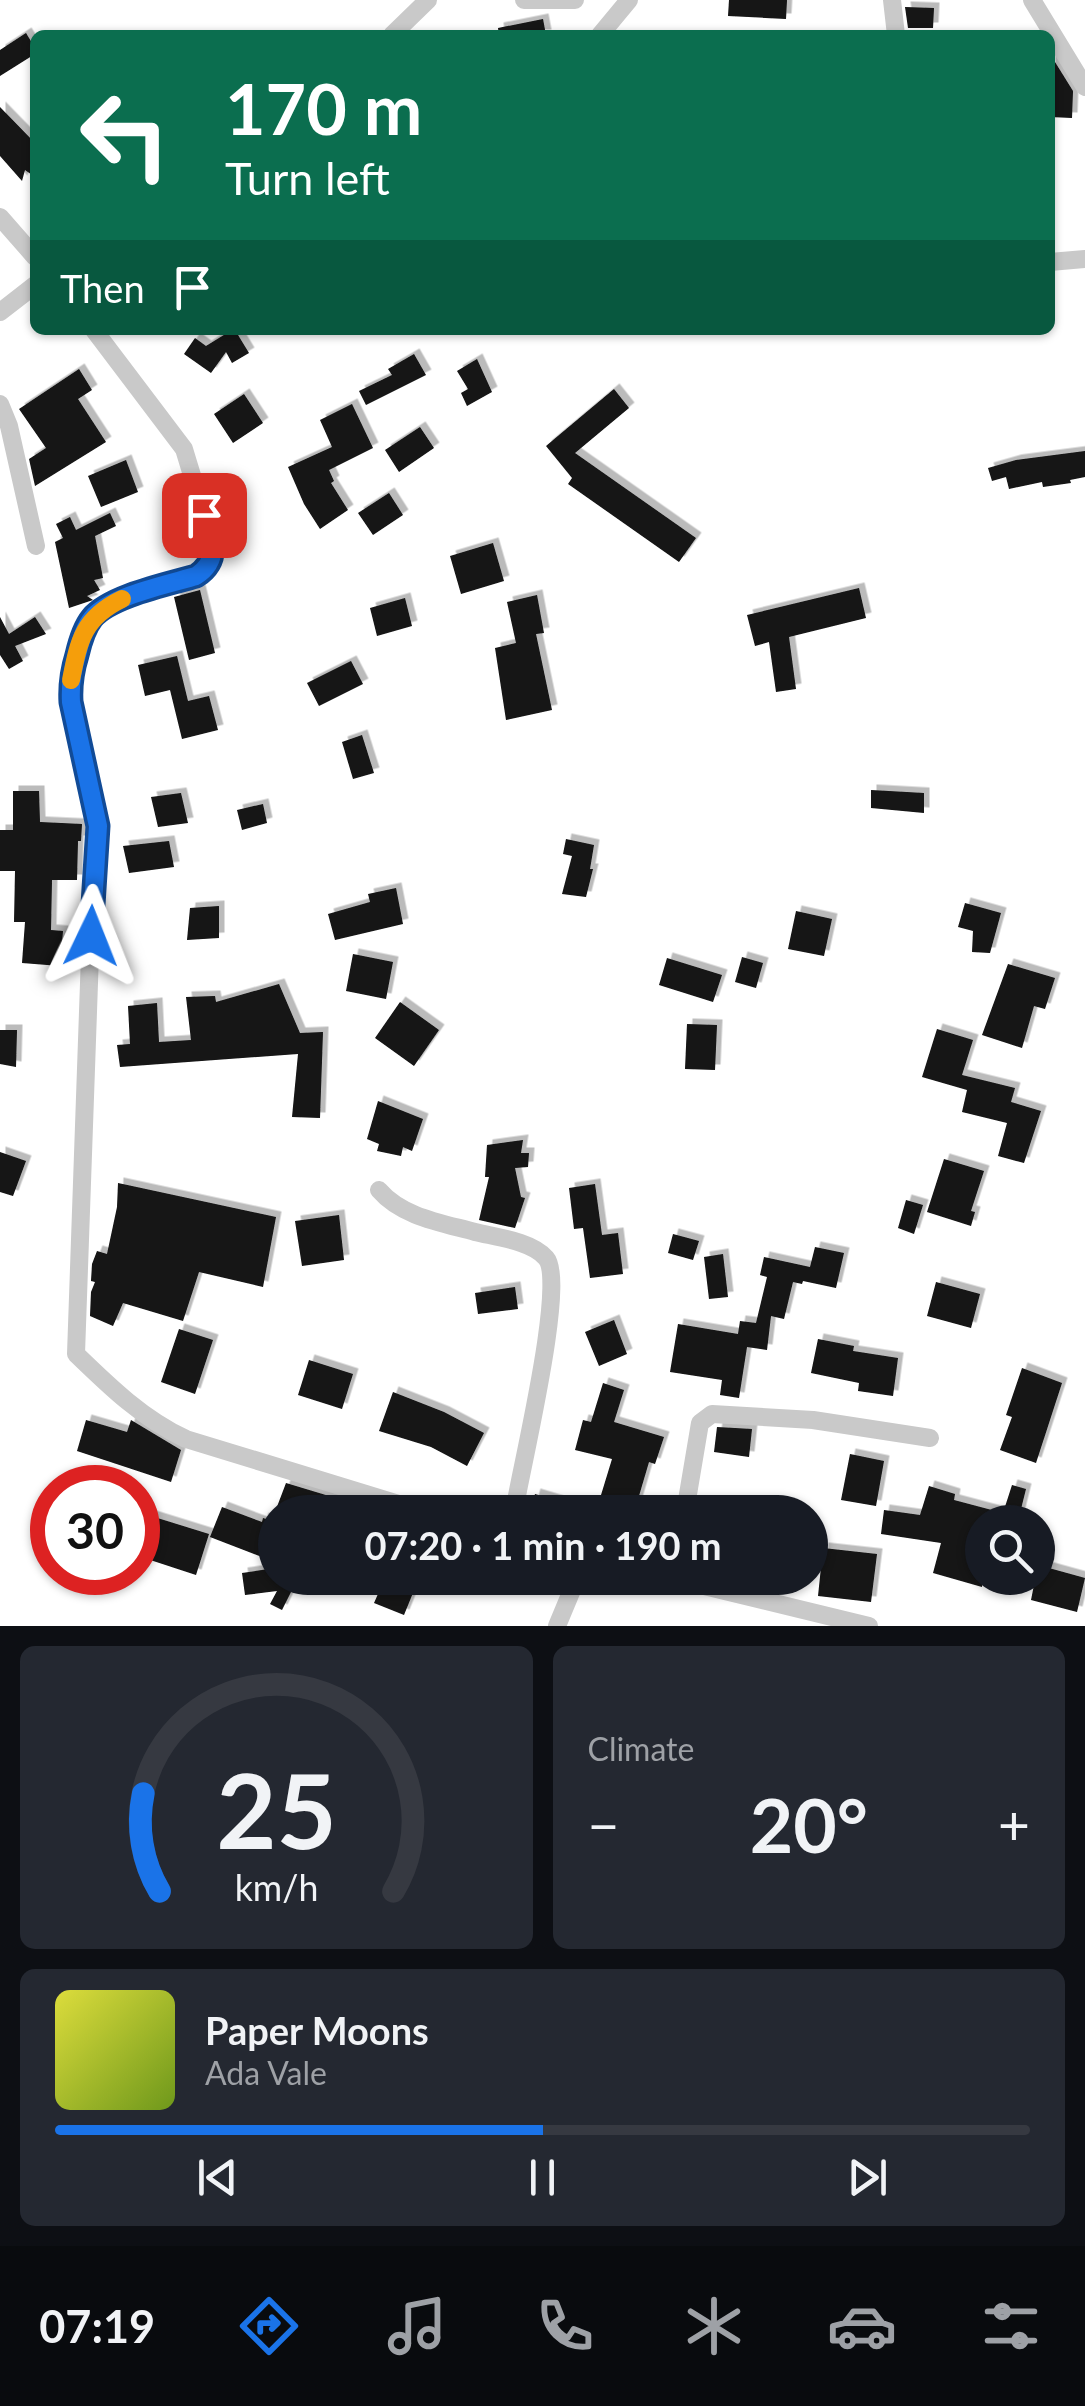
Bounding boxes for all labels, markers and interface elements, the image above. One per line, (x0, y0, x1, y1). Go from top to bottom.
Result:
text: 170 m (225, 66, 422, 150)
icon: left (60, 70, 190, 200)
text: Turn left (225, 151, 390, 205)
icon: arrive (165, 260, 220, 315)
text: Then (60, 265, 145, 311)
pin (162, 473, 247, 558)
icon: arrive (177, 488, 232, 543)
position arrow (39, 884, 143, 988)
speed limit sign: 30 (30, 1465, 160, 1595)
map controls (965, 1505, 1055, 1595)
button: search (965, 1505, 1055, 1595)
text: 07:20 · 1 min · 190 m (364, 1522, 722, 1568)
text: Climate (588, 1729, 694, 1768)
text: 25 (216, 1746, 337, 1871)
text: 20° (750, 1779, 868, 1869)
text: − (588, 1791, 619, 1857)
text: + (998, 1791, 1030, 1857)
text: km/h (234, 1866, 318, 1909)
text: Paper Moons (205, 2007, 429, 2053)
text: Ada Vale (205, 2053, 327, 2092)
icon: previous (190, 2150, 245, 2205)
icon: pause (515, 2150, 570, 2205)
icon: next (840, 2150, 895, 2205)
icon: directions (234, 2291, 304, 2361)
icon: music (382, 2291, 452, 2361)
icon: phone (530, 2291, 600, 2361)
icon: climate (679, 2291, 749, 2361)
icon: car (827, 2291, 897, 2361)
icon: filters (976, 2291, 1046, 2361)
text: 07:19 (39, 2299, 155, 2353)

